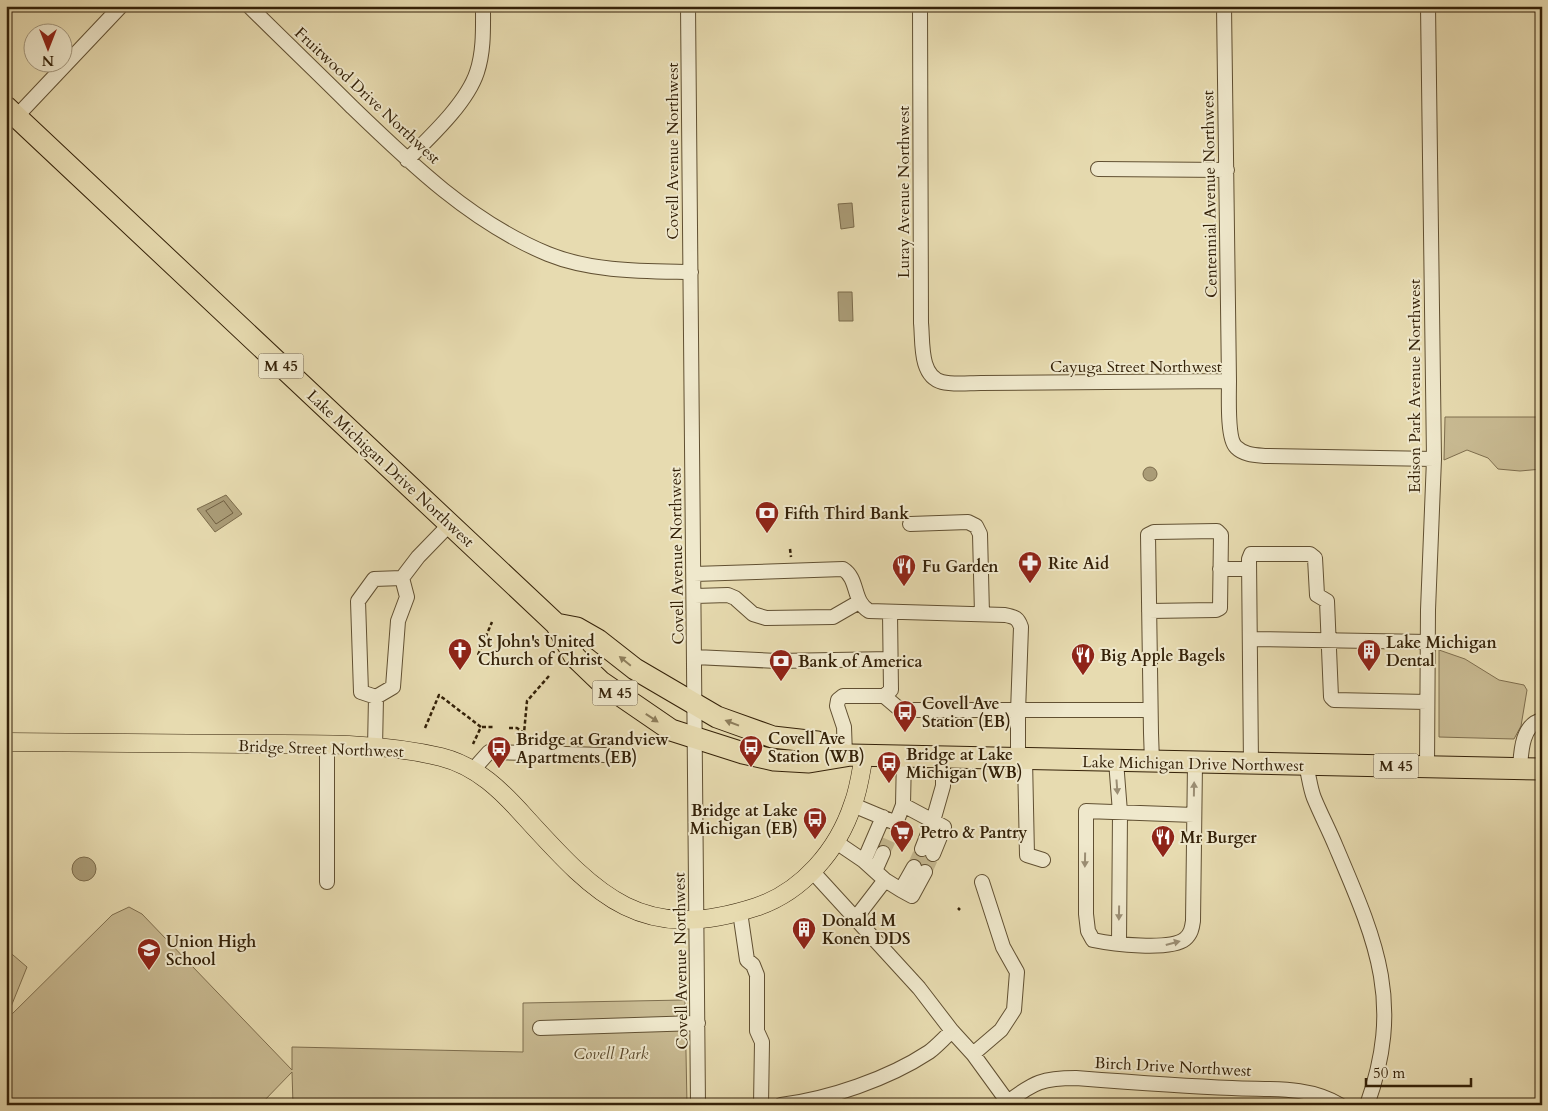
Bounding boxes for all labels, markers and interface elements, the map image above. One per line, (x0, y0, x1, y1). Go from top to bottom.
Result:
north arrow (22, 22, 72, 72)
street label: Fruitwood Drive Northwest (290, 22, 445, 169)
text: N (42, 51, 54, 70)
street label: Covell Avenue Northwest (662, 62, 684, 240)
street label: Centennial Avenue Northwest (1197, 90, 1223, 298)
street label: Luray Avenue Northwest (893, 106, 915, 278)
street label: Edison Park Avenue Northwest (1404, 279, 1426, 493)
road number: M 45 (258, 354, 304, 378)
street label: Cayuga Street Northwest (1050, 356, 1222, 378)
street label: Lake Michigan Drive Northwest (302, 385, 479, 552)
street label: Covell Avenue Northwest (664, 467, 690, 645)
bank icon: Fifth Third Bank (754, 500, 780, 534)
place label: Fifth Third Bank (784, 503, 909, 525)
pharmacy icon: Rite Aid (1017, 550, 1043, 584)
restaurant icon: Fu Garden (891, 553, 917, 587)
place label: Rite Aid (1048, 553, 1109, 575)
place label: Fu Garden (922, 556, 999, 578)
place label: St John's United Church of Christ (478, 631, 603, 671)
place label: Lake Michigan Dental (1386, 632, 1497, 672)
church icon: St John's United Church of Christ (447, 637, 473, 671)
building icon: Lake Michigan Dental (1356, 638, 1382, 672)
restaurant icon: Big Apple Bagels (1070, 642, 1096, 676)
place label: Big Apple Bagels (1100, 645, 1225, 667)
bank icon: Bank of America (768, 648, 794, 682)
place label: Bank of America (798, 651, 922, 673)
one-way arrow (619, 655, 632, 666)
road number: M 45 (592, 680, 638, 706)
place label: Covell Ave Station (EB) (922, 693, 1011, 733)
bus stop icon: Covell Ave Station (EB) (892, 699, 918, 733)
one-way arrow (645, 713, 658, 723)
one-way arrow (724, 719, 739, 727)
place label: Covell Ave Station (WB) (768, 728, 865, 768)
place label: Bridge at Grandview Apartments (EB) (516, 729, 669, 769)
bus stop icon: Covell Ave Station (WB) (738, 734, 764, 768)
street label: Bridge Street Northwest (238, 735, 404, 763)
bus stop icon: Bridge at Grandview Apartments (EB) (486, 735, 512, 769)
place label: Bridge at Lake Michigan (WB) (906, 744, 1022, 784)
bus stop icon: Bridge at Lake Michigan (WB) (876, 750, 902, 784)
street label: Lake Michigan Drive Northwest (1082, 751, 1304, 777)
road number: M 45 (1374, 754, 1418, 778)
one-way arrow (1114, 779, 1122, 795)
one-way arrow (1190, 781, 1198, 797)
place label: Bridge at Lake Michigan (EB) (690, 800, 798, 840)
bus stop icon: Bridge at Lake Michigan (EB) (802, 806, 828, 840)
supermarket icon: Petro & Pantry (889, 819, 915, 853)
place label: Petro & Pantry (920, 822, 1027, 844)
restaurant icon: Mr Burger (1150, 824, 1176, 858)
place label: Mr Burger (1180, 827, 1257, 849)
one-way arrow (1081, 852, 1089, 868)
street label: Covell Avenue Northwest (668, 872, 694, 1050)
one-way arrow (1115, 905, 1123, 921)
place label: Donald M Konen DDS (822, 910, 911, 950)
building icon: Donald M Konen DDS (791, 916, 817, 950)
place label: Union High School (166, 931, 256, 971)
school or university icon: Union High School (136, 937, 162, 971)
one-way arrow (1165, 939, 1181, 947)
park label: Covell Park (574, 1043, 649, 1065)
street label: Birch Drive Northwest (1094, 1052, 1252, 1082)
scale bar (1366, 1056, 1470, 1088)
text: 50 m (1373, 1063, 1405, 1083)

